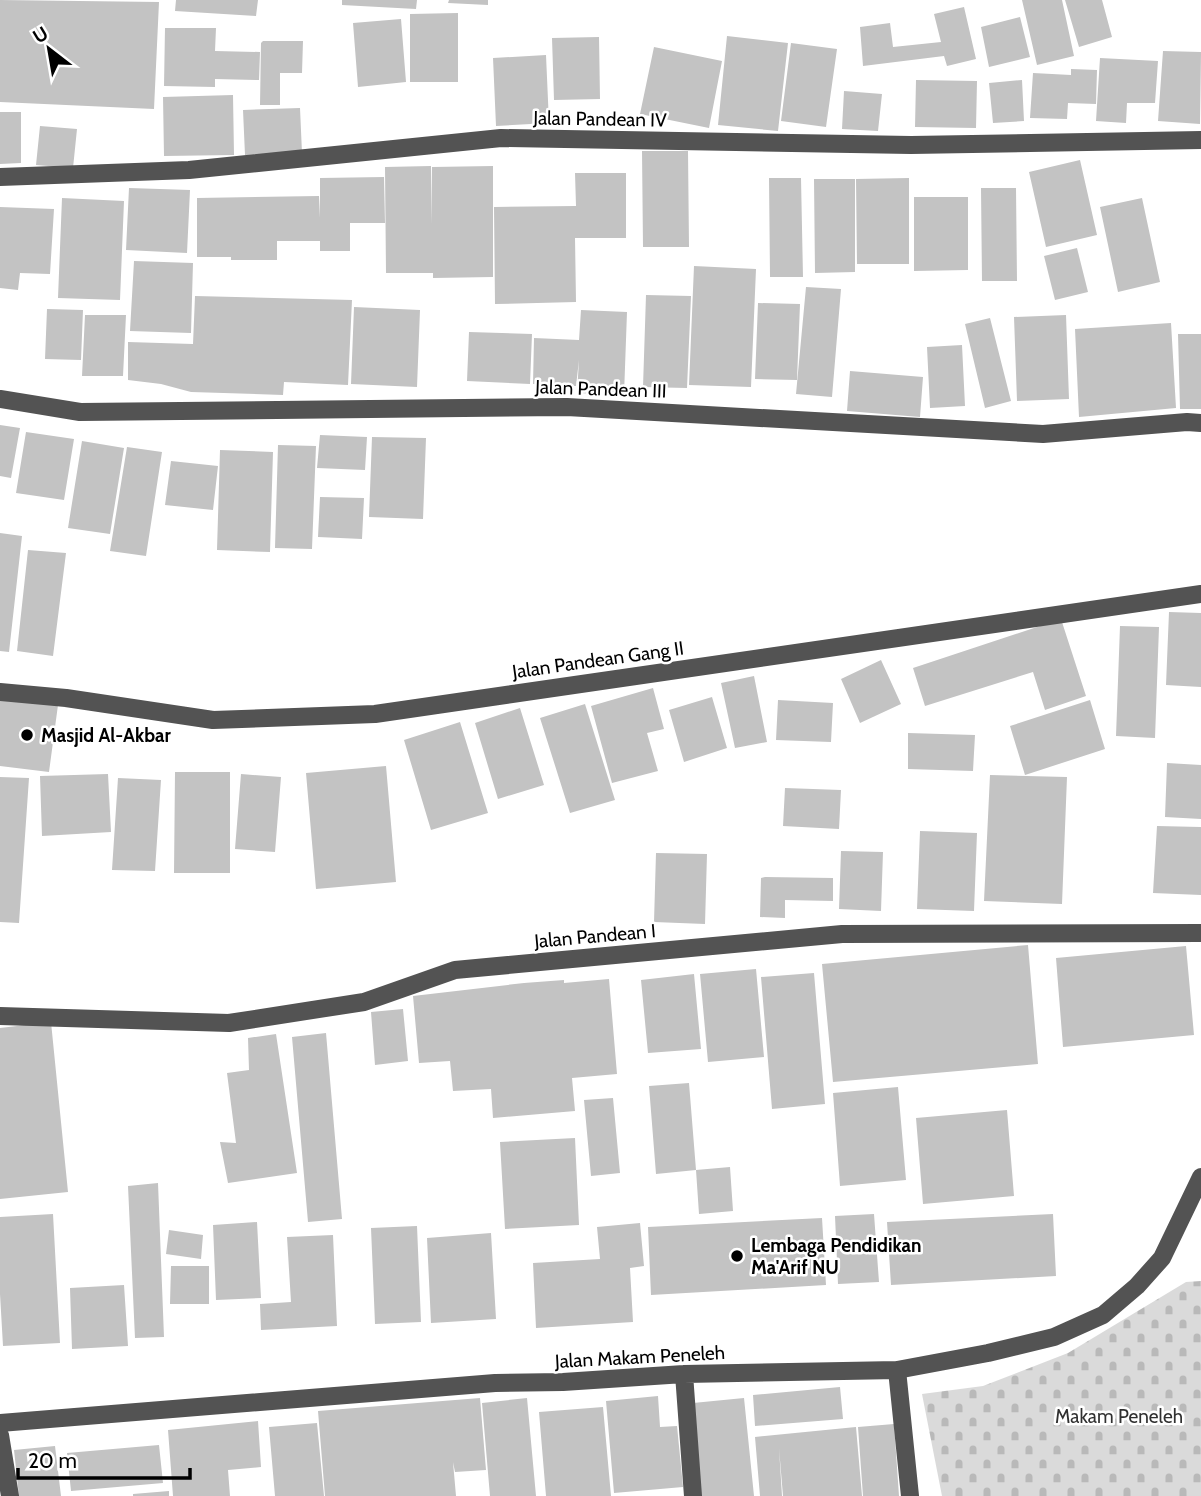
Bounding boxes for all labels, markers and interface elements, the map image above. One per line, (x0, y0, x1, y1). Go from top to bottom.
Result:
north arrow (14, 14, 84, 84)
text: U (29, 21, 52, 48)
street label: Jalan Pandean IV (532, 106, 667, 132)
street label: Jalan Pandean III (534, 375, 667, 403)
street label: Jalan Pandean Gang II (510, 637, 685, 684)
place label: Masjid Al-Akbar (41, 724, 172, 747)
marker: Masjid Al-Akbar (19, 727, 35, 743)
street label: Jalan Pandean I (532, 919, 657, 953)
place label: Lembaga Pendidikan Ma'Arif NU (751, 1234, 922, 1279)
marker: Lembaga Pendidikan Ma'Arif NU (729, 1248, 745, 1264)
street label: Jalan Makam Peneleh (553, 1341, 726, 1373)
park label: Makam Peneleh (1055, 1405, 1183, 1428)
scale bar (18, 1436, 189, 1480)
text: 20 m (28, 1448, 77, 1473)

